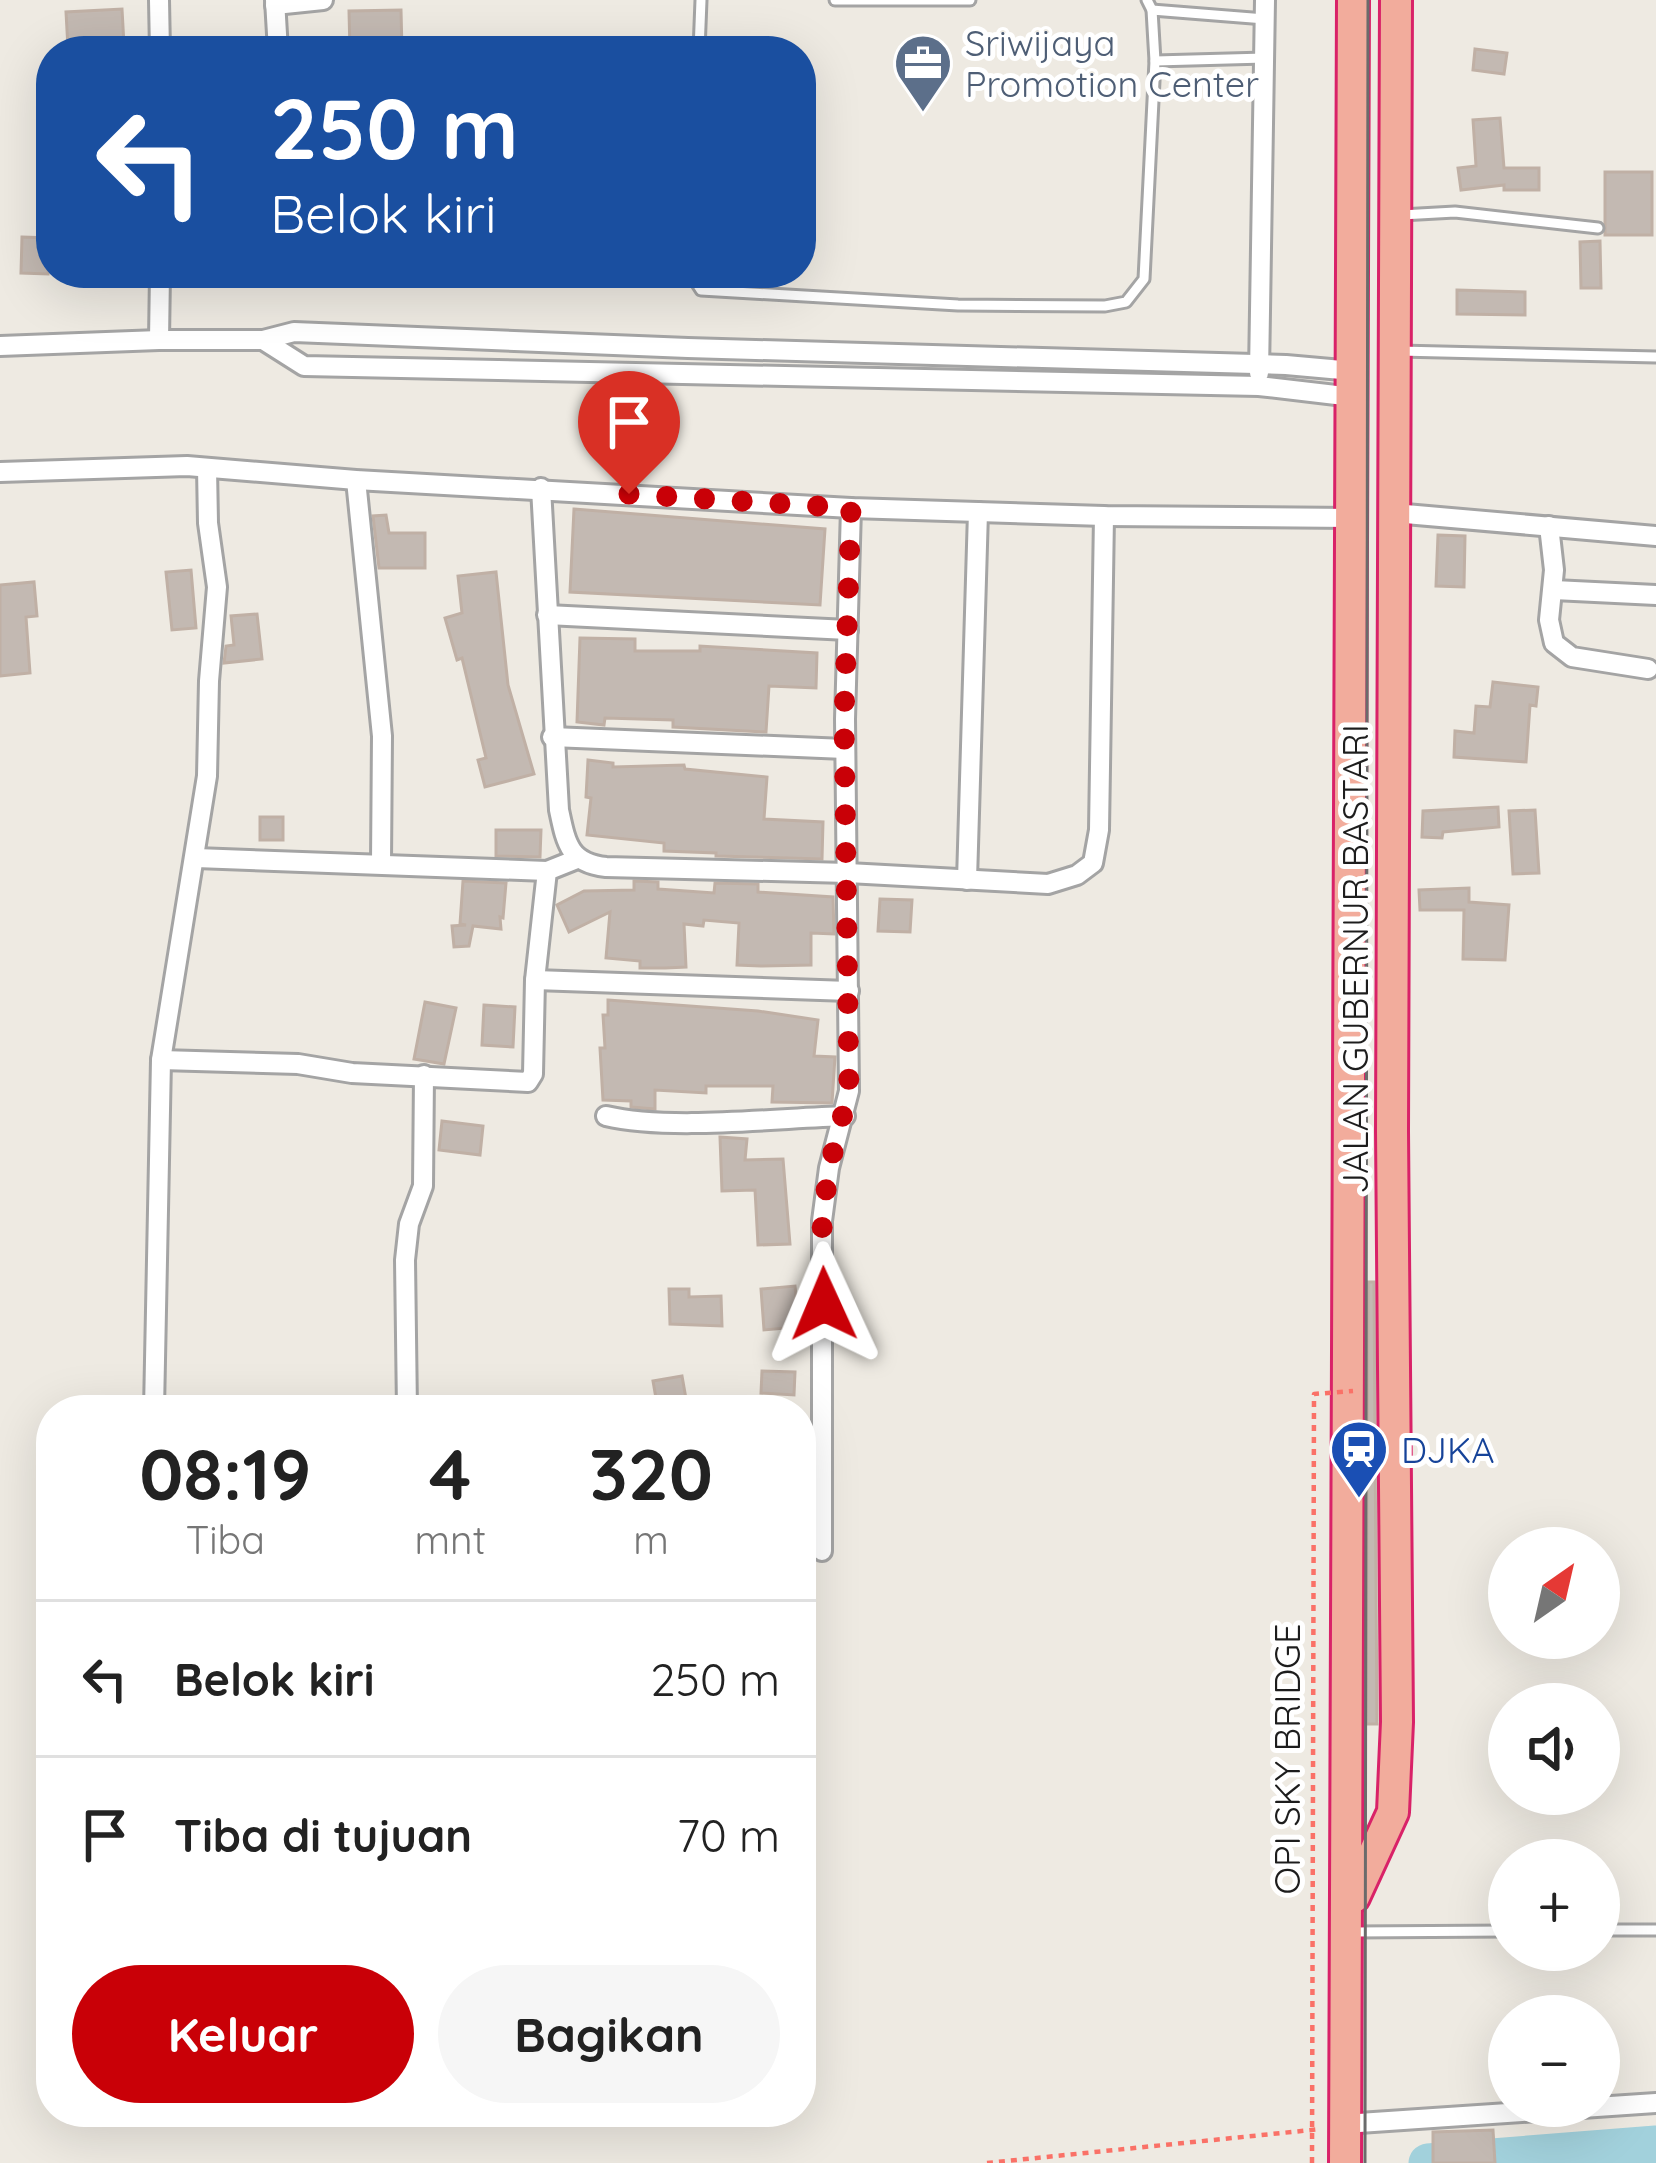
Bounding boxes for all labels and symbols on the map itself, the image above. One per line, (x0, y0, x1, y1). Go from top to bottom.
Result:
place label: Sriwijaya Promotion Center (965, 20, 1259, 106)
office icon: Sriwijaya Promotion Center (892, 32, 954, 114)
pin (578, 371, 680, 494)
street label: JALAN GUBERNUR BASTARI (1332, 724, 1377, 1194)
position arrow (761, 1241, 887, 1367)
station icon: DJKA (1328, 1418, 1390, 1500)
place label: DJKA (1401, 1427, 1495, 1472)
north arrow (1488, 1527, 1620, 1659)
street label: OPI SKY BRIDGE (1264, 1624, 1309, 1894)

